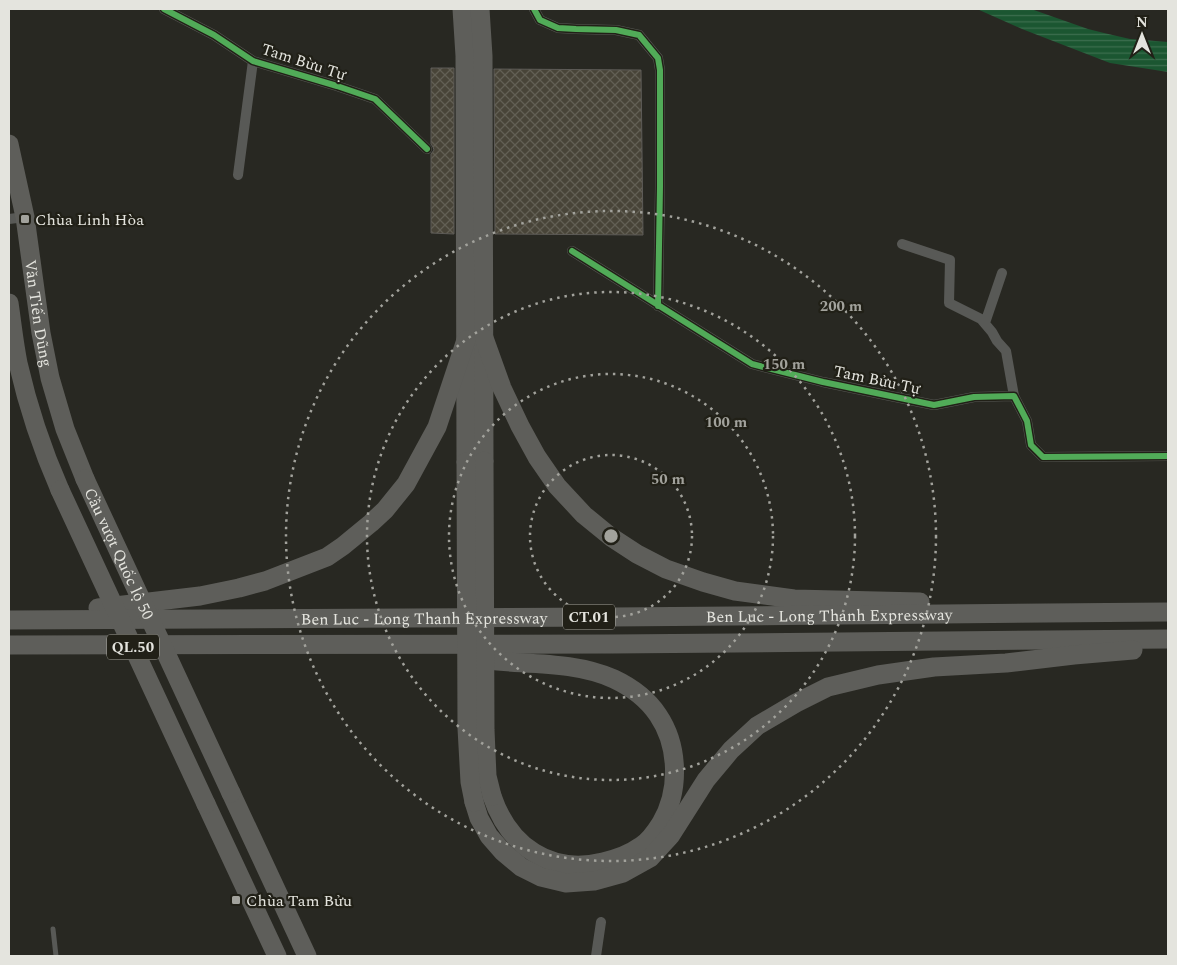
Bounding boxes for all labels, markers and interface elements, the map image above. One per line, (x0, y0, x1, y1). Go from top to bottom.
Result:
north arrow (1117, 10, 1167, 60)
text: N (1136, 12, 1148, 33)
street label: Tam Bừu Tự (258, 37, 350, 87)
place label: Chùa Linh Hòa (35, 208, 144, 232)
marker: Chùa Linh Hòa (19, 213, 31, 225)
street label: Văn Tiến Dũng (18, 258, 59, 369)
text: 200 m (820, 295, 863, 318)
text: 150 m (763, 353, 806, 376)
street label: Tam Bửu Tự (831, 359, 923, 401)
text: 100 m (705, 411, 748, 434)
text: 50 m (651, 468, 686, 491)
street label: Cầu vượt Quốc lộ 50 (78, 484, 160, 624)
centre of rings (602, 527, 620, 545)
street label: Ben Luc - Long Thanh Expressway (706, 603, 954, 629)
road number: CT.01 (563, 604, 615, 630)
street label: Ben Luc - Long Thanh Expressway (301, 606, 549, 632)
road number: QL.50 (107, 634, 159, 660)
place label: Chùa Tam Bửu (246, 889, 352, 913)
marker: Chùa Tam Bửu (230, 894, 242, 906)

